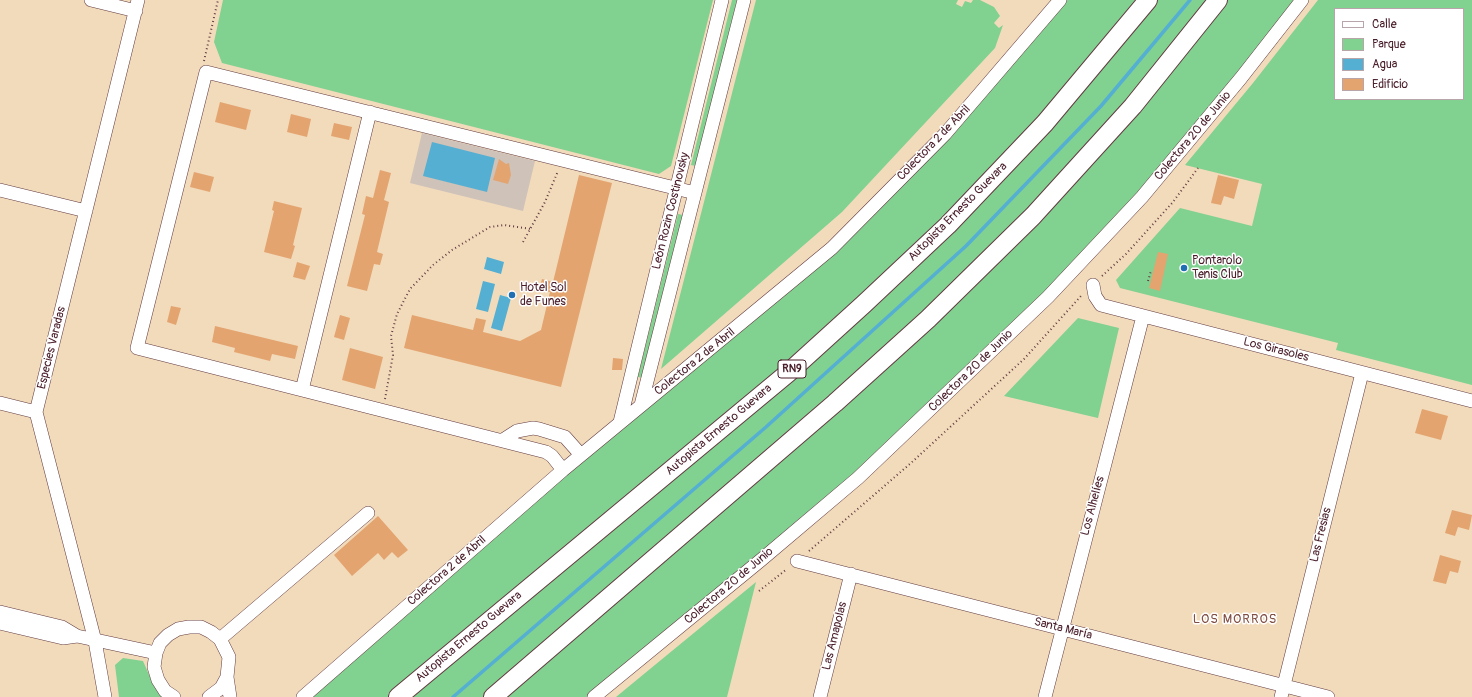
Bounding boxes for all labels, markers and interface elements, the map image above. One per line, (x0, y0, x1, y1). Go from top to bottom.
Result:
legend (1334, 8, 1464, 100)
text: Calle (1372, 17, 1397, 32)
text: Parque (1372, 37, 1406, 52)
text: Agua (1372, 57, 1397, 72)
text: Edificio (1372, 77, 1408, 92)
street label: Colectora 20 de Junio (1152, 89, 1234, 183)
street label: Colectora 2 de Abril (894, 102, 974, 184)
street label: León Rozin Costinovsky (649, 151, 693, 271)
street label: Autopista Ernesto Guevara (905, 159, 1011, 265)
place label: Pontarolo Tenis Club (1192, 254, 1243, 282)
marker: Pontarolo Tenis Club (1179, 263, 1189, 273)
place label: Hotel Sol de Funes (520, 281, 567, 309)
marker: Hotel Sol de Funes (507, 290, 517, 300)
street label: Especies Varadas (35, 305, 69, 391)
street label: Colectora 2 de Abril (652, 325, 738, 399)
street label: Colectora 20 de Junio (926, 327, 1016, 415)
street label: Los Girasoles (1242, 335, 1310, 365)
road number: RN9 (778, 360, 806, 378)
street label: Autopista Ernesto Guevara (663, 381, 775, 479)
street label: Los Alhelíes (1078, 475, 1108, 537)
street label: Las Fresias (1307, 506, 1335, 564)
street label: Colectora 2 de Abril (405, 533, 489, 609)
street label: Colectora 20 de Junio (682, 545, 776, 627)
street label: Autopista Ernesto Guevara (413, 588, 525, 686)
street label: Las Amapolas (820, 600, 850, 672)
district label: LOS MORROS (1193, 612, 1277, 628)
street label: Santa María (1032, 615, 1094, 643)

